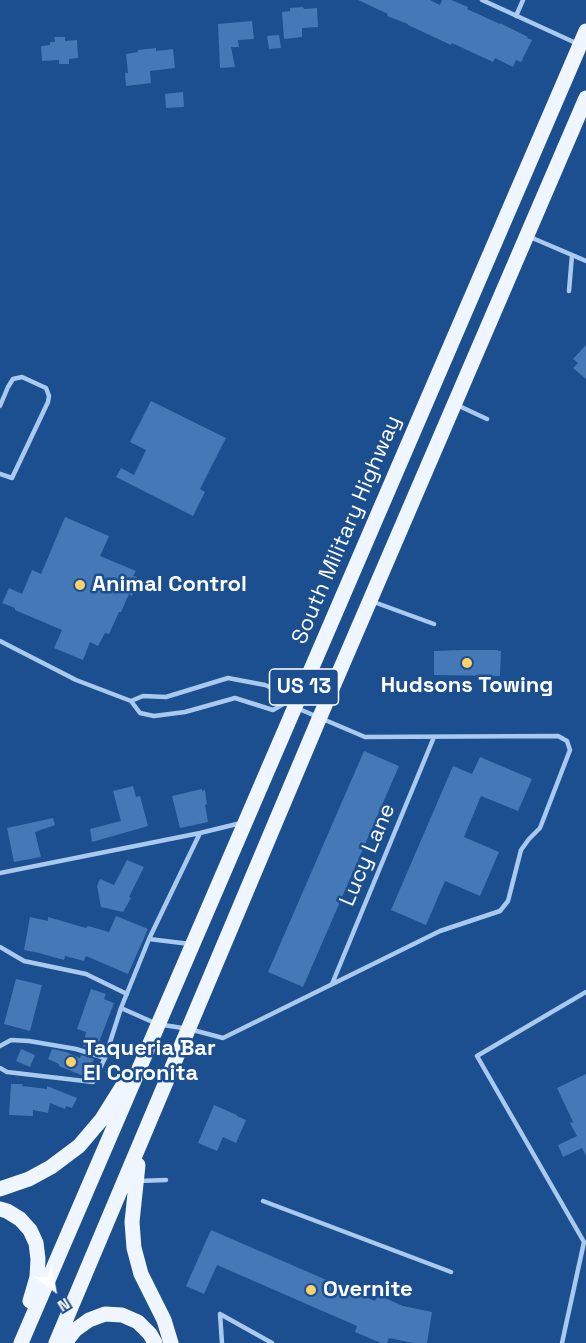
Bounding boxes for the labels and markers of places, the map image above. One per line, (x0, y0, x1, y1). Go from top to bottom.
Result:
place label: Animal Control (92, 572, 247, 598)
marker: Animal Control (73, 578, 87, 592)
marker: Hudsons Towing (460, 656, 474, 670)
place label: Hudsons Towing (381, 673, 553, 699)
place label: Taqueria Bar El Coronita (83, 1036, 216, 1088)
marker: Taqueria Bar El Coronita (64, 1055, 78, 1069)
place label: Overnite (323, 1277, 413, 1303)
marker: Overnite (304, 1283, 318, 1297)

